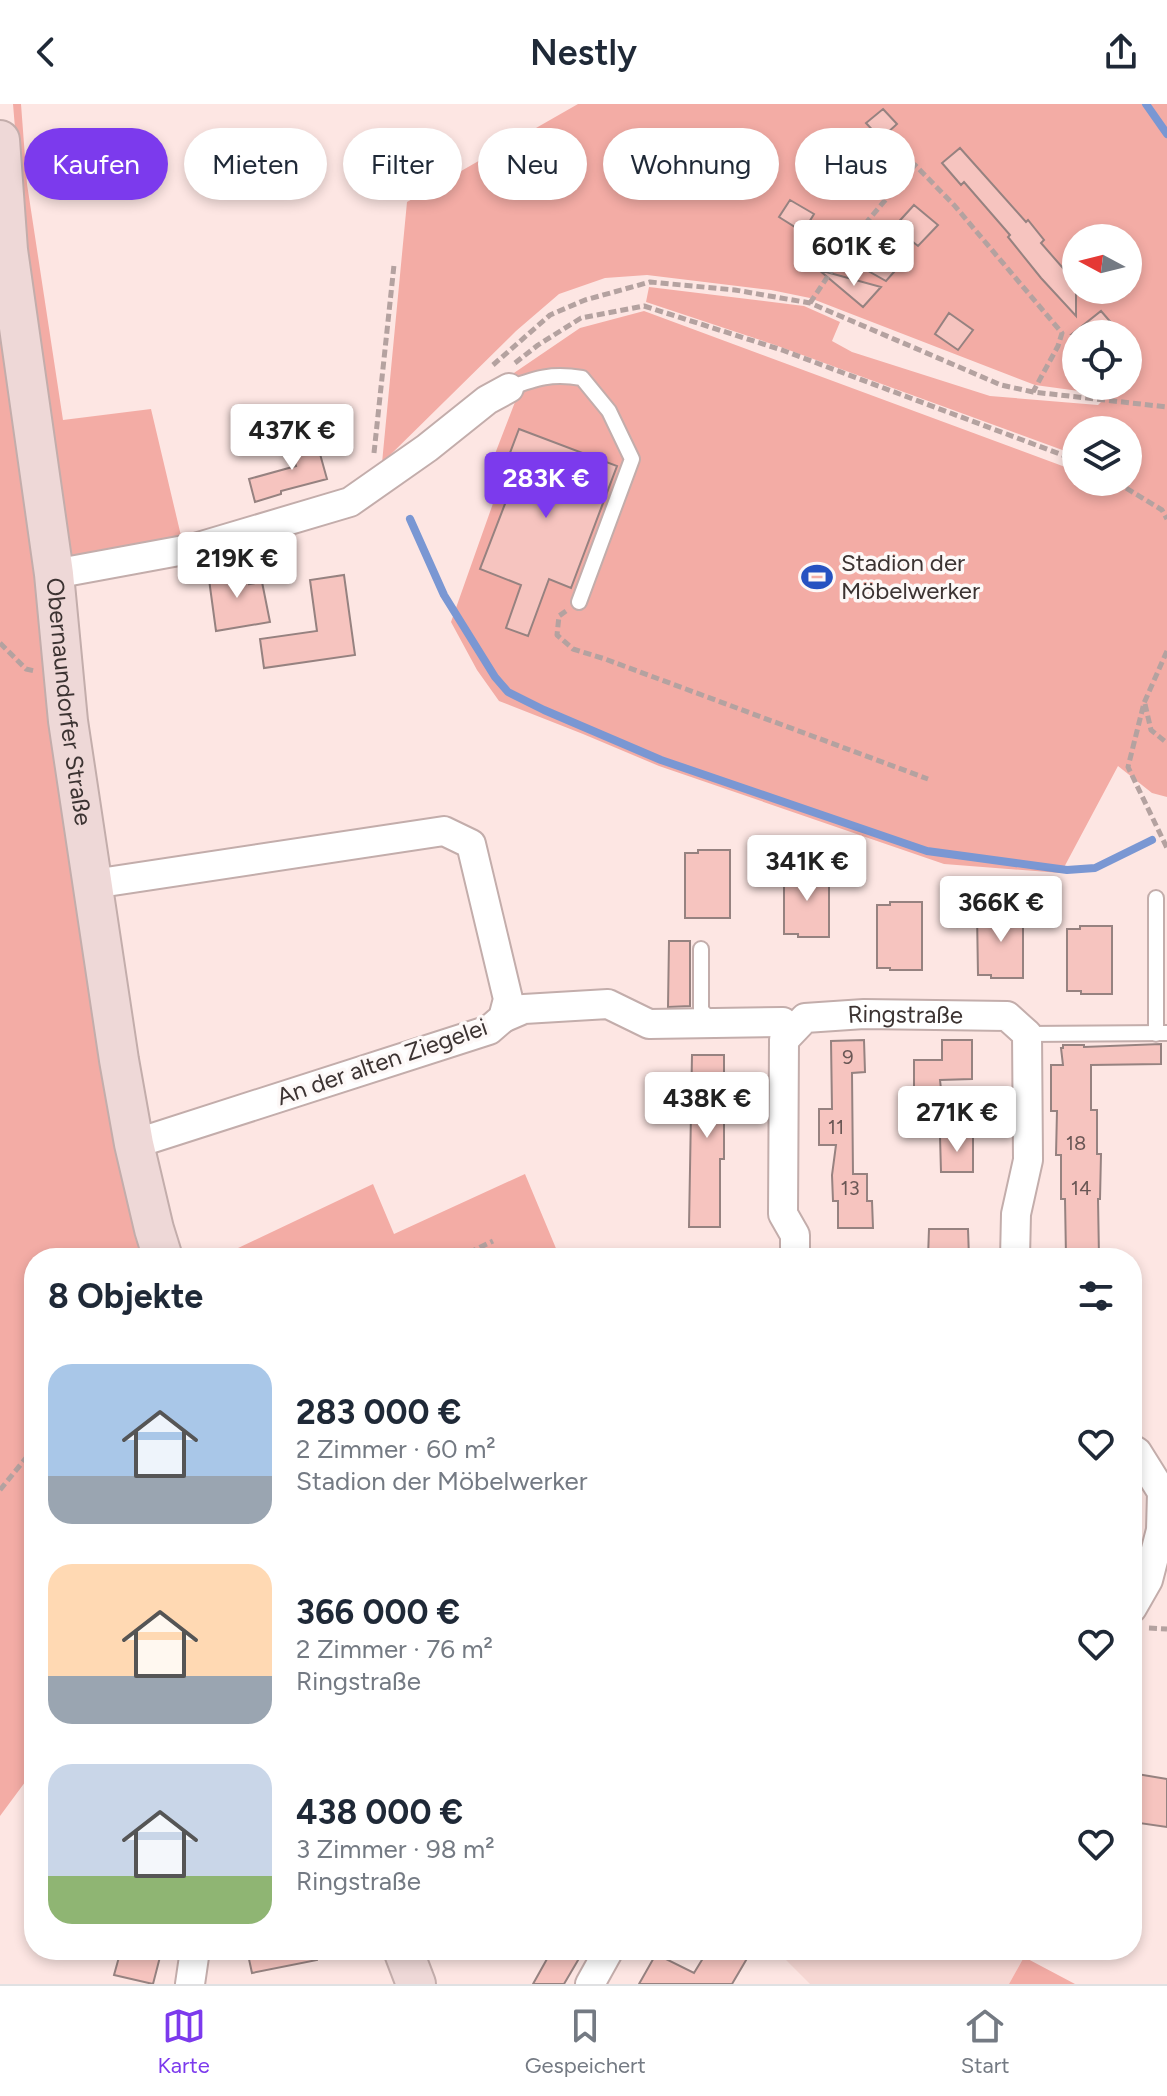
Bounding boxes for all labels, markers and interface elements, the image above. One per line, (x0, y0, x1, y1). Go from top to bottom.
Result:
icon: back (24, 30, 68, 74)
icon: share (1099, 30, 1143, 74)
text: Nestly (530, 31, 637, 74)
chip: Kaufen (24, 128, 168, 200)
chip: Mieten (184, 128, 327, 200)
chip: Filter (343, 128, 462, 200)
chip: Neu (478, 128, 587, 200)
chip: Wohnung (603, 128, 779, 200)
chip: Haus (795, 128, 915, 200)
pin: 601K € (789, 220, 919, 288)
north arrow (1062, 224, 1142, 304)
map controls (1062, 224, 1142, 496)
text: 601K € (812, 230, 896, 262)
button: locate (1062, 320, 1142, 400)
pin: 437K € (227, 404, 357, 472)
text: 437K € (249, 414, 335, 446)
button: layers (1062, 416, 1142, 496)
pin: 283K € (481, 452, 611, 520)
text: 283K € (503, 462, 590, 494)
pin: 219K € (172, 532, 302, 600)
text: 219K € (196, 542, 278, 574)
place label: Stadion der Möbelwerker (841, 548, 980, 605)
sports icon: Stadion der Möbelwerker (800, 560, 834, 594)
street label: Obernaundorfer Straße (40, 576, 99, 827)
pin: 341K € (742, 835, 872, 903)
text: 341K € (765, 845, 849, 877)
pin: 366K € (936, 876, 1066, 944)
text: 366K € (958, 886, 1044, 918)
street label: Ringstraße (847, 999, 963, 1029)
street label: An der alten Ziegelei (273, 1012, 491, 1111)
house number: 9 (842, 1045, 854, 1069)
pin: 438K € (642, 1072, 772, 1140)
text: 438K € (663, 1082, 751, 1114)
pin: 271K € (892, 1086, 1022, 1154)
text: 271K € (916, 1096, 998, 1128)
house number: 11 (828, 1115, 844, 1139)
house number: 18 (1066, 1131, 1086, 1155)
house number: 13 (840, 1176, 860, 1200)
house number: 14 (1071, 1176, 1091, 1200)
icon: filters (1074, 1274, 1118, 1318)
text: 8 Objekte (48, 1276, 203, 1317)
text: 283 000 € (296, 1392, 461, 1433)
icon: home (112, 1396, 208, 1492)
icon: heart (1074, 1422, 1118, 1466)
text: 2 Zimmer · 60 m² (296, 1433, 496, 1465)
text: Stadion der Möbelwerker (296, 1465, 588, 1497)
text: 366 000 € (296, 1592, 460, 1633)
icon: home (112, 1596, 208, 1692)
icon: heart (1074, 1622, 1118, 1666)
text: 2 Zimmer · 76 m² (296, 1633, 493, 1665)
text: Ringstraße (296, 1665, 421, 1697)
text: 438 000 € (296, 1792, 463, 1833)
icon: home (112, 1796, 208, 1892)
icon: heart (1074, 1822, 1118, 1866)
text: 3 Zimmer · 98 m² (296, 1833, 495, 1865)
text: Ringstraße (296, 1865, 421, 1897)
tab: Karte (158, 2004, 210, 2079)
tab: Gespeichert (525, 2004, 646, 2079)
tab: Start (961, 2004, 1009, 2079)

